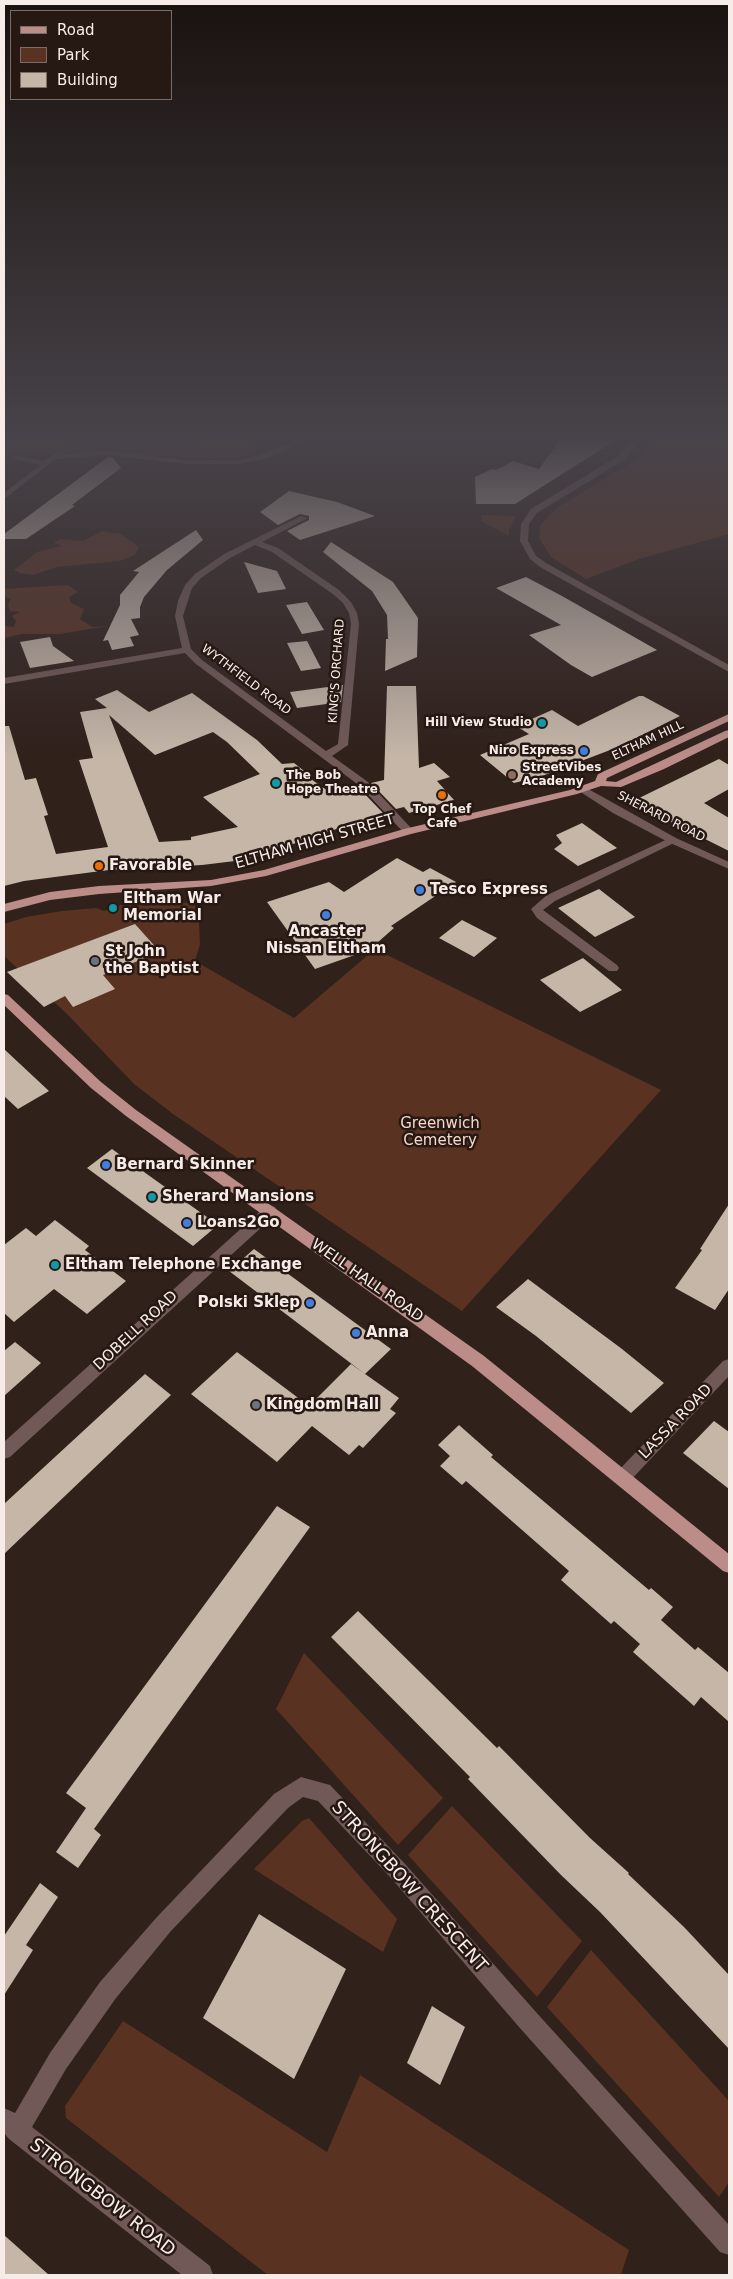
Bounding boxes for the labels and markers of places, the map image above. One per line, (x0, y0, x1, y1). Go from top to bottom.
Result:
place label: Hill View Studio (425, 716, 532, 730)
marker: Hill View Studio (536, 717, 548, 729)
place label: Niro Express (489, 744, 574, 758)
marker: Niro Express (578, 745, 590, 757)
place label: StreetVibes Academy (522, 761, 601, 789)
place label: The Bob Hope Theatre (286, 769, 378, 797)
marker: StreetVibes Academy (506, 769, 518, 781)
marker: The Bob Hope Theatre (270, 777, 282, 789)
marker: Top Chef Cafe (436, 789, 448, 801)
place label: Top Chef Cafe (413, 803, 471, 831)
place label: Favorable (109, 857, 192, 875)
marker: Favorable (93, 860, 105, 872)
place label: Tesco Express (430, 881, 548, 899)
marker: Tesco Express (414, 884, 426, 896)
place label: Eltham War Memorial (123, 890, 221, 925)
marker: Eltham War Memorial (107, 902, 119, 914)
marker: Ancaster Nissan Eltham (320, 909, 332, 921)
place label: Ancaster Nissan Eltham (266, 923, 386, 958)
place label: St John the Baptist (105, 943, 199, 978)
marker: St John the Baptist (89, 955, 101, 967)
place label: Bernard Skinner (116, 1156, 254, 1174)
marker: Bernard Skinner (100, 1159, 112, 1171)
place label: Sherard Mansions (162, 1188, 314, 1206)
marker: Sherard Mansions (146, 1191, 158, 1203)
place label: Loans2Go (197, 1214, 280, 1232)
marker: Loans2Go (181, 1217, 193, 1229)
place label: Eltham Telephone Exchange (65, 1256, 302, 1274)
marker: Eltham Telephone Exchange (49, 1259, 61, 1271)
place label: Polski Sklep (197, 1294, 300, 1312)
marker: Polski Sklep (304, 1297, 316, 1309)
place label: Anna (366, 1324, 409, 1342)
marker: Anna (350, 1327, 362, 1339)
place label: Kingdom Hall (266, 1396, 379, 1414)
marker: Kingdom Hall (250, 1399, 262, 1411)

